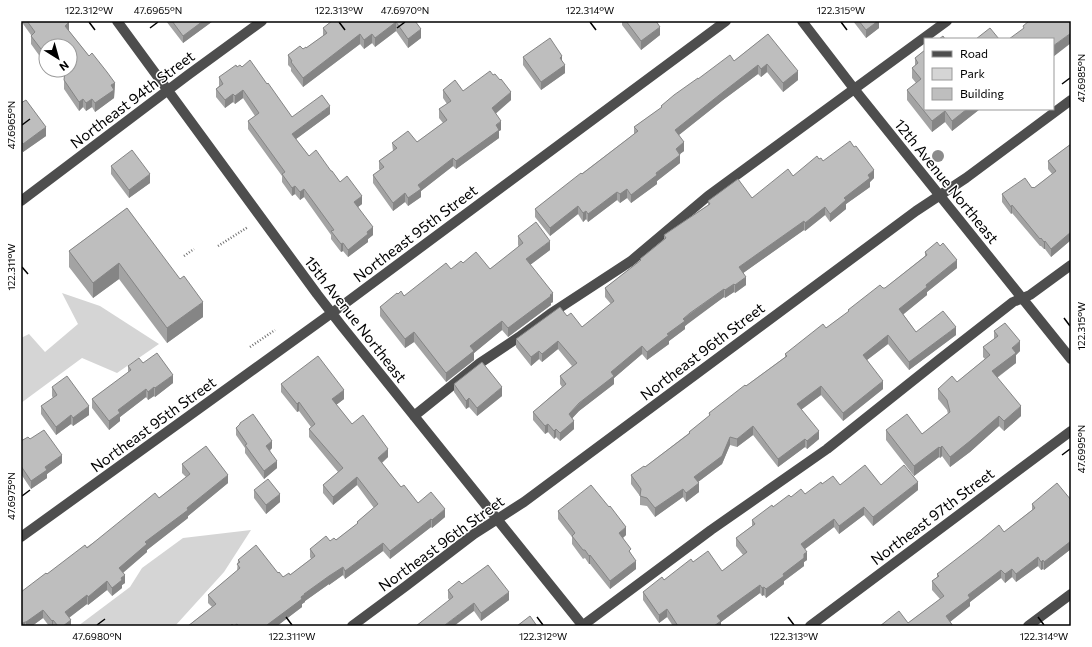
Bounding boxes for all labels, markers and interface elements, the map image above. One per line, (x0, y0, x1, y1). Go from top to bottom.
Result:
text: 122.312°W (65, 4, 113, 16)
text: 47.6965°N (134, 4, 182, 16)
text: 122.313°W (315, 4, 363, 16)
text: 47.6970°N (381, 4, 429, 16)
text: 122.314°W (566, 4, 614, 16)
text: 122.315°W (817, 4, 865, 16)
north arrow (38, 38, 78, 78)
legend (924, 38, 1054, 110)
street label: Northeast 94th Street (66, 46, 198, 152)
text: Road (960, 46, 988, 60)
text: 47.6985°N (1075, 54, 1087, 102)
text: Park (960, 66, 986, 80)
text: Building (960, 86, 1004, 100)
text: 47.6965°N (5, 101, 17, 149)
street label: 12th Avenue Northeast (891, 115, 1003, 247)
street label: Northeast 95th Street (350, 181, 480, 285)
text: 122.311°W (5, 244, 17, 290)
street label: 15th Avenue Northeast (301, 252, 411, 386)
street label: Northeast 96th Street (636, 298, 768, 404)
text: 122.315°W (1075, 302, 1087, 350)
street label: Northeast 95th Street (87, 373, 219, 475)
text: 47.6995°N (1075, 425, 1087, 473)
street label: Northeast 97th Street (867, 464, 997, 568)
text: 47.6975°N (5, 472, 17, 520)
street label: Northeast 96th Street (375, 491, 507, 595)
text: 47.6980°N (72, 630, 122, 642)
text: 122.311°W (269, 630, 315, 642)
text: 122.312°W (519, 630, 567, 642)
text: 122.313°W (770, 630, 818, 642)
text: 122.314°W (1020, 630, 1068, 642)

